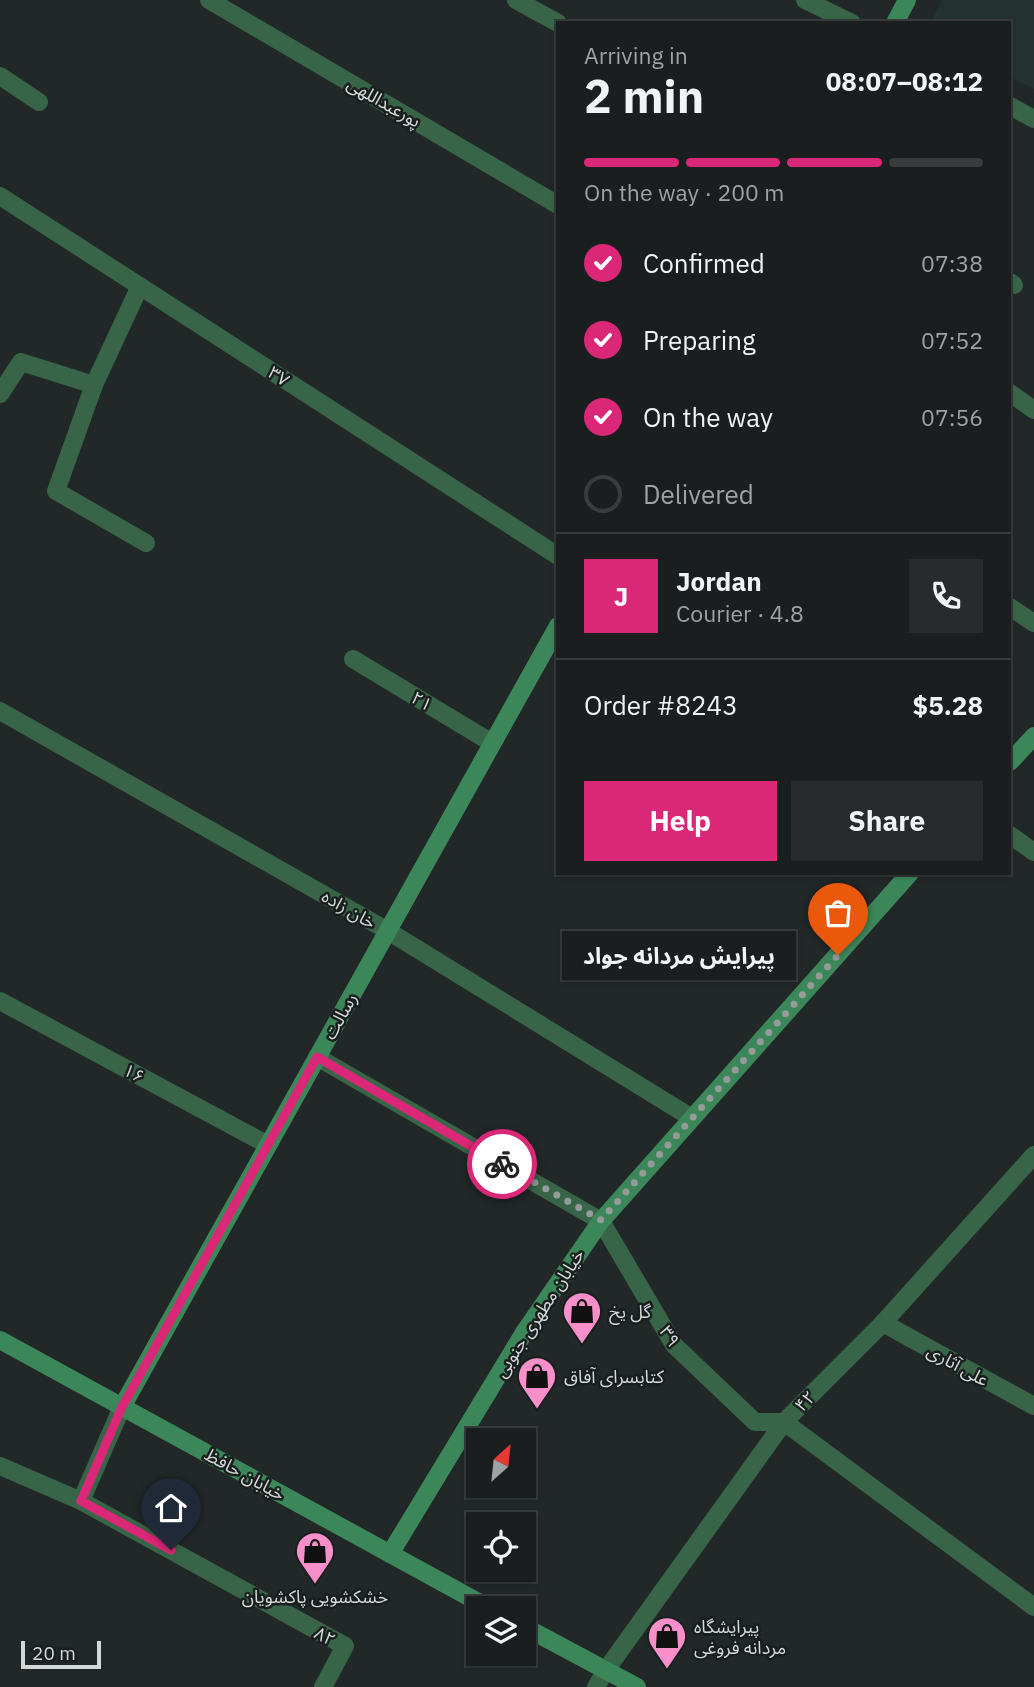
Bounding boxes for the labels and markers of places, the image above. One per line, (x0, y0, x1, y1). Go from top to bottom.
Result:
pin (808, 883, 868, 955)
callout: پیرایش مردانه جواد (562, 930, 796, 979)
shop icon: گل یخ (561, 1290, 603, 1345)
place label: گل یخ (609, 1300, 651, 1325)
shop icon: کتابسرای آفاق (516, 1355, 558, 1410)
place label: کتابسرای آفاق (564, 1365, 664, 1388)
pin (141, 1478, 201, 1550)
shop icon: خشکشویی پاکشویان (294, 1530, 336, 1585)
place label: خشکشویی پاکشویان (242, 1585, 388, 1608)
shop icon: پیرایشگاه مردانه فروغی (646, 1615, 688, 1670)
place label: پیرایشگاه مردانه فروغی (694, 1615, 786, 1659)

